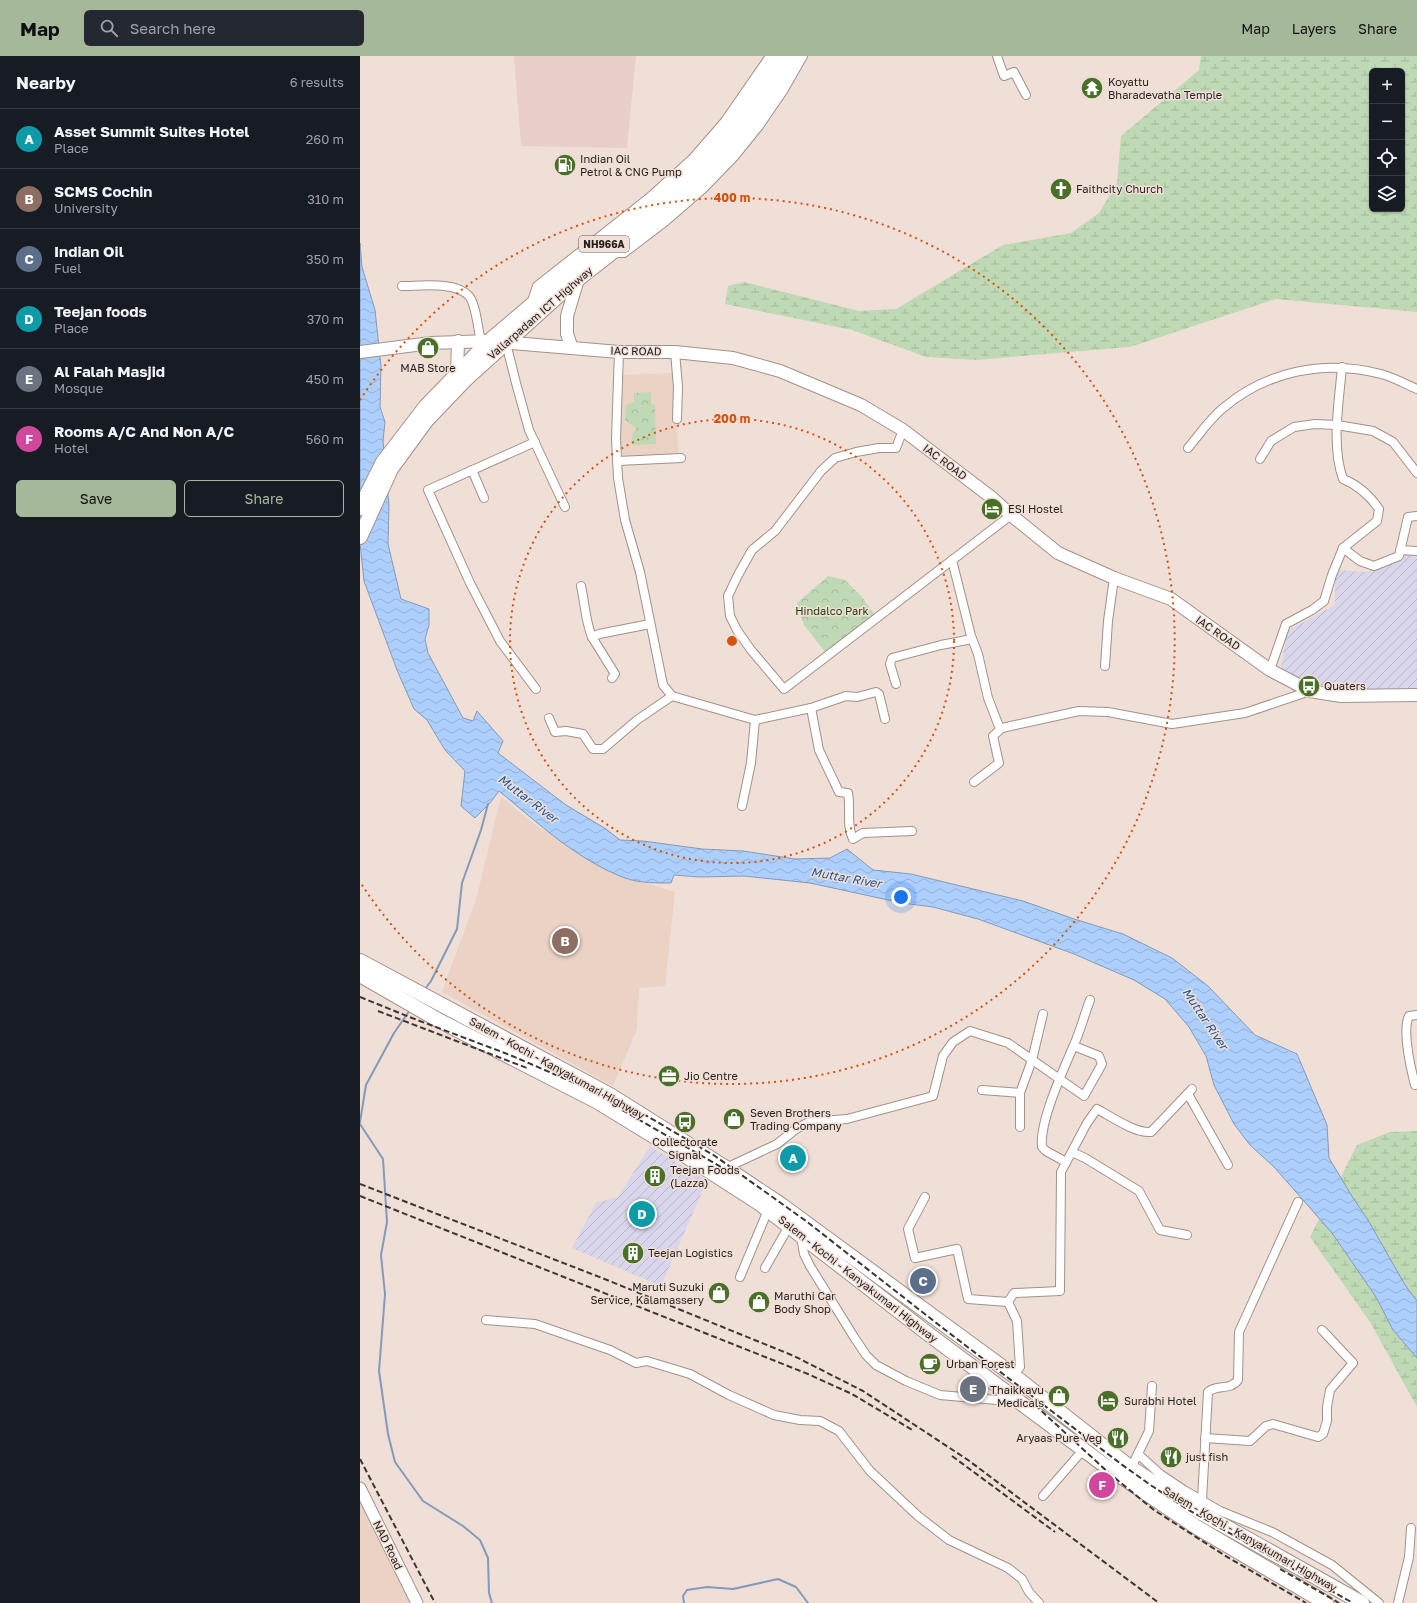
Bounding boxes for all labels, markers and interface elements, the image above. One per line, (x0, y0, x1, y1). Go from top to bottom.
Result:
search box (84, 10, 364, 46)
text: Map (20, 17, 60, 40)
icon: search (98, 17, 120, 39)
text: Search here (130, 19, 216, 37)
text: Map (1241, 20, 1270, 37)
text: Layers (1292, 20, 1336, 37)
text: Share (1358, 20, 1397, 37)
map controls (1369, 68, 1405, 212)
button: + (1369, 68, 1405, 104)
text: Nearby (16, 72, 76, 93)
text: 6 results (290, 74, 344, 90)
temple icon: Koyattu Bharadevatha Temple (1079, 75, 1105, 101)
place label: Koyattu Bharadevatha Temple (1108, 75, 1222, 101)
button: − (1369, 104, 1405, 140)
text: Asset Summit Suites Hotel (54, 122, 249, 140)
text: A (24, 131, 34, 147)
text: 260 m (306, 131, 344, 147)
text: Place (54, 140, 89, 156)
button: locate (1369, 140, 1405, 176)
fuel station icon: Indian Oil Petrol & CNG Pump (552, 152, 578, 178)
place label: Indian Oil Petrol & CNG Pump (580, 152, 682, 178)
church icon: Faithcity Church (1048, 176, 1074, 202)
button: layers (1369, 176, 1405, 212)
text: SCMS Cochin (54, 182, 152, 200)
place label: Faithcity Church (1076, 182, 1163, 195)
text: 400 m (714, 190, 750, 205)
text: B (24, 191, 34, 207)
text: 310 m (307, 191, 344, 207)
text: University (54, 200, 118, 216)
road number: NH966A (579, 236, 629, 252)
text: Indian Oil (54, 242, 124, 260)
text: C (24, 251, 34, 267)
text: 350 m (306, 251, 344, 267)
text: Fuel (54, 260, 81, 276)
street label: Vallarpadam ICT Highway (485, 264, 595, 362)
text: Teejan foods (54, 302, 147, 320)
text: D (24, 311, 34, 327)
text: 370 m (307, 311, 344, 327)
text: Place (54, 320, 89, 336)
shop icon: MAB Store (415, 335, 441, 361)
street label: IAC ROAD (610, 344, 662, 357)
place label: MAB Store (400, 361, 456, 374)
text: Al Falah Masjid (54, 362, 165, 380)
text: E (25, 371, 33, 387)
text: 450 m (306, 371, 344, 387)
text: Mosque (54, 380, 103, 396)
text: 200 m (714, 411, 750, 426)
text: Rooms A/C And Non A/C (54, 422, 234, 440)
text: F (25, 431, 33, 447)
text: 560 m (306, 431, 344, 447)
text: Hotel (54, 440, 89, 456)
street label: IAC ROAD (921, 441, 970, 482)
button: Save (16, 480, 176, 517)
button: Share (184, 480, 344, 517)
hotel icon: ESI Hostel (979, 496, 1005, 522)
place label: ESI Hostel (1008, 502, 1064, 515)
park label: Hindalco Park (795, 604, 869, 617)
street label: IAC ROAD (1194, 613, 1243, 653)
centre of rings (725, 634, 739, 648)
bus stop icon: Quaters (1296, 673, 1322, 699)
place label: Quaters (1324, 679, 1366, 692)
water label: Muttar River (495, 771, 563, 827)
water label: Muttar River (810, 864, 885, 891)
your location (891, 887, 911, 907)
pin: B (552, 926, 578, 956)
water label: Muttar River (1179, 985, 1233, 1054)
street label: Salem - Kochi - Kanyakumari Highway (467, 1014, 647, 1121)
office icon: Jio Centre (656, 1063, 682, 1089)
place label: Jio Centre (684, 1069, 738, 1082)
shop icon: Seven Brothers Trading Company (721, 1106, 747, 1132)
place label: Seven Brothers Trading Company (750, 1106, 842, 1132)
bus stop icon: Collectorate Signal (672, 1109, 698, 1135)
place label: Collectorate Signal (652, 1135, 718, 1161)
pin: A (780, 1143, 806, 1173)
building icon: Teejan Foods (Lazza) (642, 1163, 668, 1189)
place label: Teejan Foods (Lazza) (670, 1163, 740, 1189)
pin: D (629, 1199, 655, 1229)
street label: Salem - Kochi - Kanyakumari Highway (776, 1212, 941, 1345)
building icon: Teejan Logistics (620, 1240, 646, 1266)
place label: Teejan Logistics (648, 1246, 733, 1259)
pin: C (910, 1266, 936, 1296)
place label: Maruti Suzuki Service, Kalamassery (590, 1280, 704, 1306)
shop icon: Maruti Suzuki Service, Kalamassery (706, 1280, 732, 1306)
shop icon: Maruthi Car Body Shop (746, 1289, 772, 1315)
place label: Maruthi Car Body Shop (774, 1289, 836, 1315)
cafe icon: Urban Forest (917, 1351, 943, 1377)
place label: Urban Forest (946, 1357, 1015, 1370)
pin: E (960, 1374, 986, 1404)
place label: Thaikkavu Medicals (990, 1383, 1044, 1409)
shop icon: Thaikkavu Medicals (1046, 1383, 1072, 1409)
hotel icon: Surabhi Hotel (1095, 1388, 1121, 1414)
place label: Surabhi Hotel (1124, 1394, 1197, 1407)
restaurant icon: Aryaas Pure Veg (1105, 1425, 1131, 1451)
place label: Aryaas Pure Veg (1016, 1431, 1102, 1444)
restaurant icon: just fish (1158, 1444, 1184, 1470)
place label: just fish (1185, 1450, 1228, 1463)
pin: F (1089, 1470, 1115, 1500)
street label: Salem - Kochi - Kanyakumari Highway (1161, 1483, 1339, 1594)
street label: NAD Road (371, 1518, 406, 1572)

